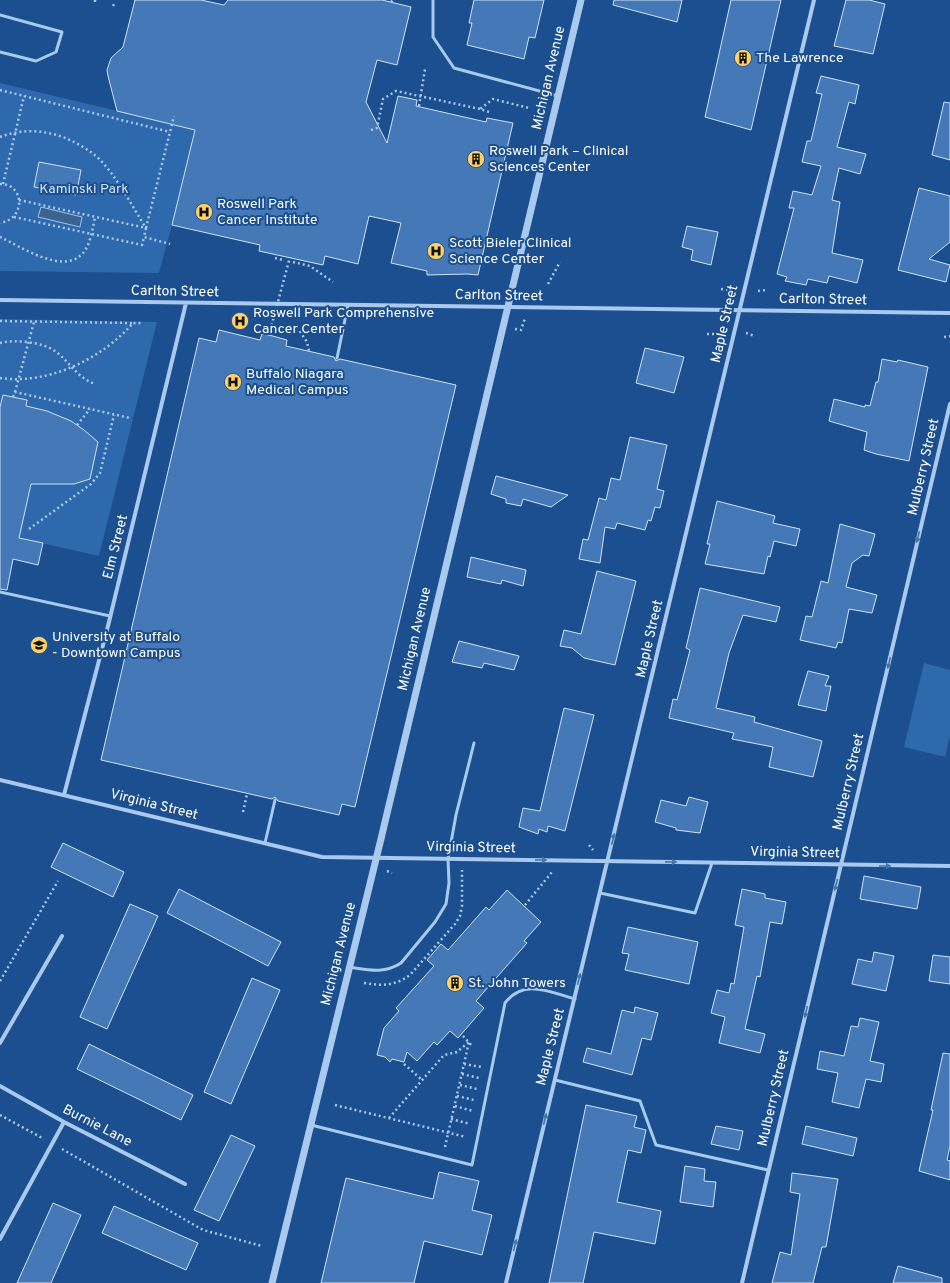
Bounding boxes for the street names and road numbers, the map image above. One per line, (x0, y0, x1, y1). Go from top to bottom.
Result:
street label: Michigan Avenue (529, 24, 569, 132)
street label: Carlton Street (131, 283, 219, 301)
street label: Maple Street (708, 283, 742, 365)
street label: Carlton Street (455, 287, 543, 305)
street label: Carlton Street (779, 291, 867, 309)
street label: Mulberry Street (905, 417, 943, 517)
street label: Elm Street (100, 513, 132, 581)
street label: Michigan Avenue (395, 585, 435, 693)
street label: Maple Street (633, 598, 667, 680)
street label: Mulberry Street (830, 732, 868, 832)
street label: Virginia Street (108, 786, 200, 824)
street label: Virginia Street (426, 839, 516, 857)
street label: Virginia Street (750, 844, 840, 862)
street label: Michigan Avenue (318, 900, 360, 1008)
street label: Maple Street (533, 1006, 569, 1088)
street label: Mulberry Street (755, 1048, 793, 1148)
street label: Burnie Lane (59, 1101, 135, 1151)

